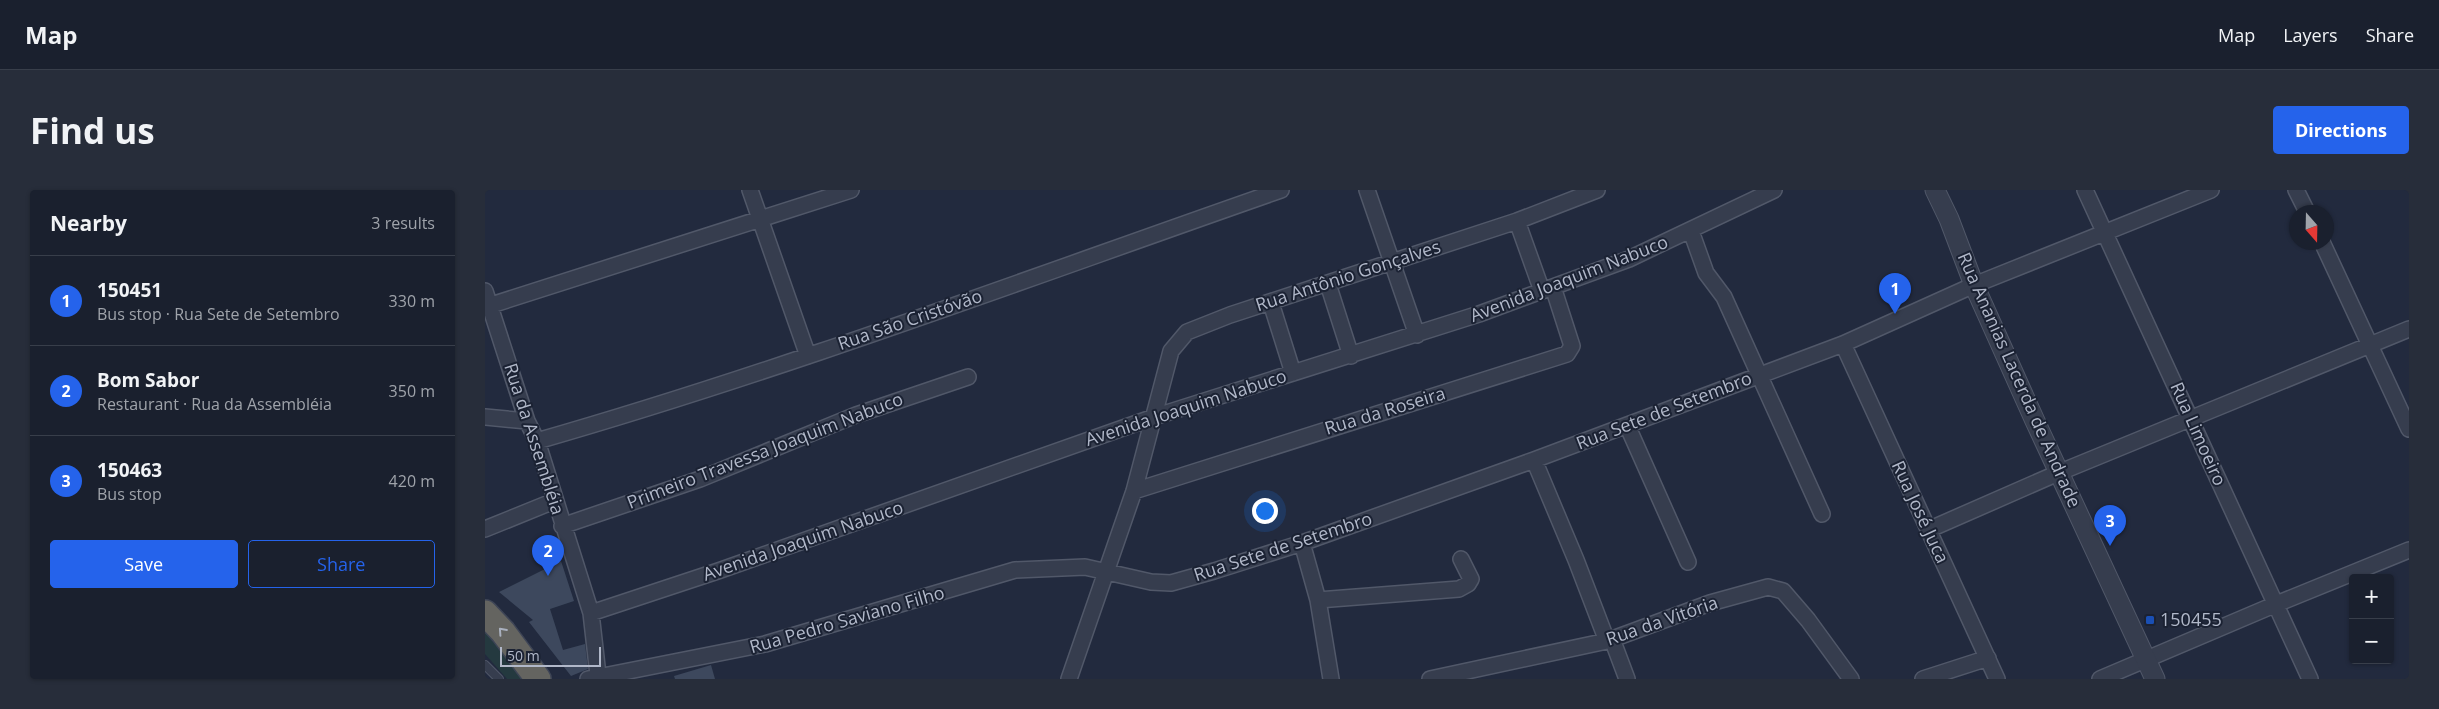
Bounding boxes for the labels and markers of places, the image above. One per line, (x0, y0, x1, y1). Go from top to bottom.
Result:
pin: 1 (1879, 273, 1911, 314)
pin: 3 (2094, 505, 2126, 546)
pin: 2 (532, 535, 564, 576)
place label: 150455 (2160, 607, 2222, 631)
marker: 150455 (2144, 614, 2156, 626)

